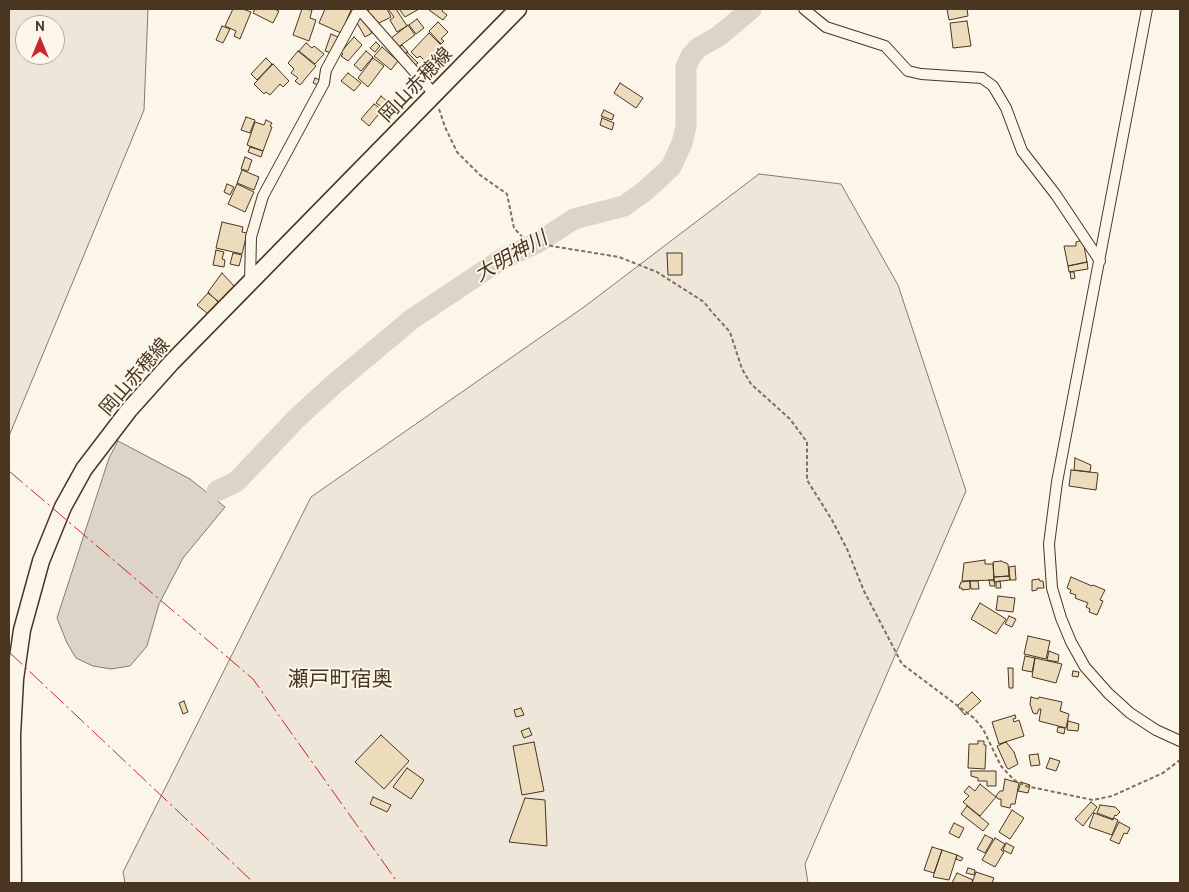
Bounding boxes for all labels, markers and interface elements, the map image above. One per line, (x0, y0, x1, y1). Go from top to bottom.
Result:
north arrow (15, 15, 65, 65)
text: N (35, 17, 45, 35)
street label: 岡山赤穂線 (375, 43, 457, 127)
water label: 大明神川 (470, 227, 552, 287)
street label: 岡山赤穂線 (95, 334, 175, 420)
district label: 瀬戸町宿奥 (288, 667, 392, 693)

